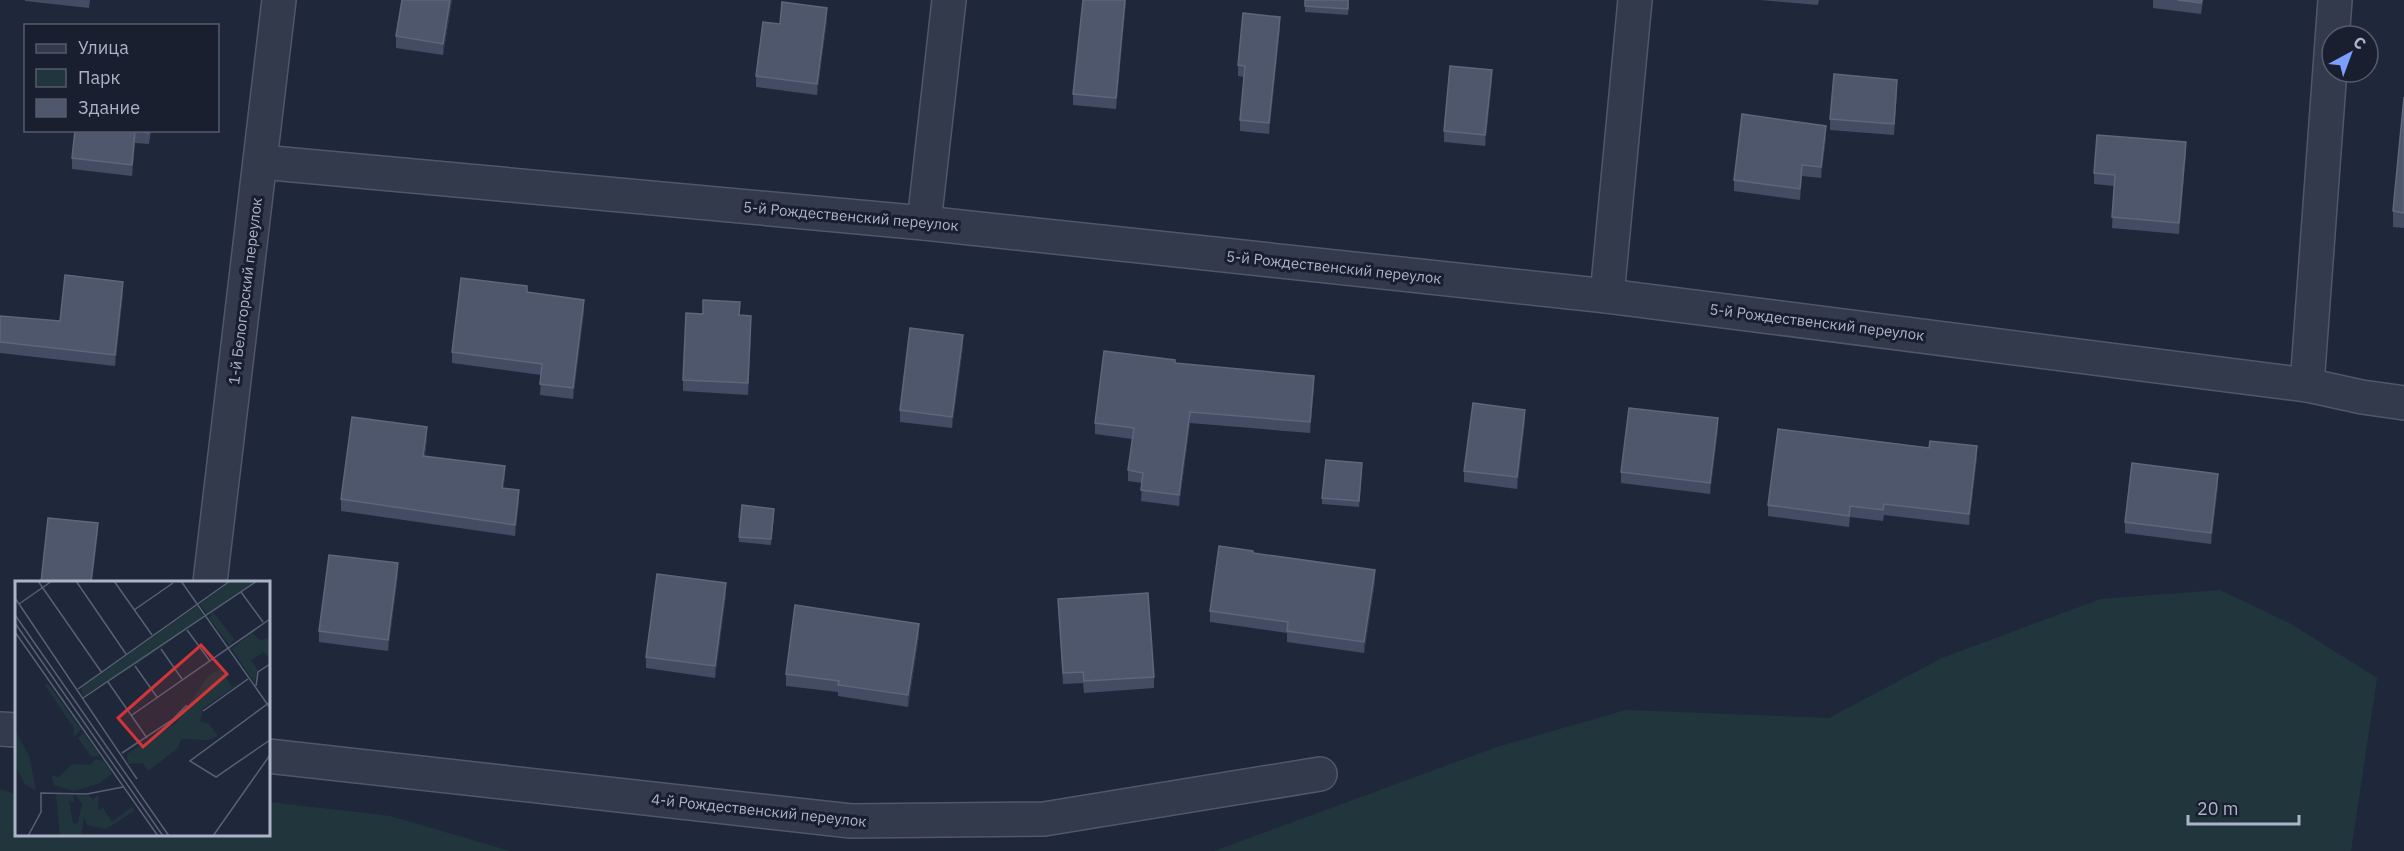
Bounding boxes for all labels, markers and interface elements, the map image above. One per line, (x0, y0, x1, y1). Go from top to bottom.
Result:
legend (24, 24, 219, 132)
north arrow (2320, 24, 2380, 84)
text: С (2349, 32, 2370, 54)
text: Улица (78, 36, 129, 59)
text: Парк (78, 66, 121, 89)
text: Здание (78, 96, 140, 119)
street label: 1-й Белогорский переулок (224, 196, 266, 386)
street label: 5-й Рождественский переулок (742, 197, 960, 235)
street label: 5-й Рождественский переулок (1225, 246, 1443, 288)
street label: 5-й Рождественский переулок (1708, 299, 1926, 345)
inset map (15, 581, 270, 836)
scale bar (2188, 788, 2299, 826)
street label: 4-й Рождественский переулок (650, 789, 868, 831)
text: 20 m (2197, 797, 2239, 820)

